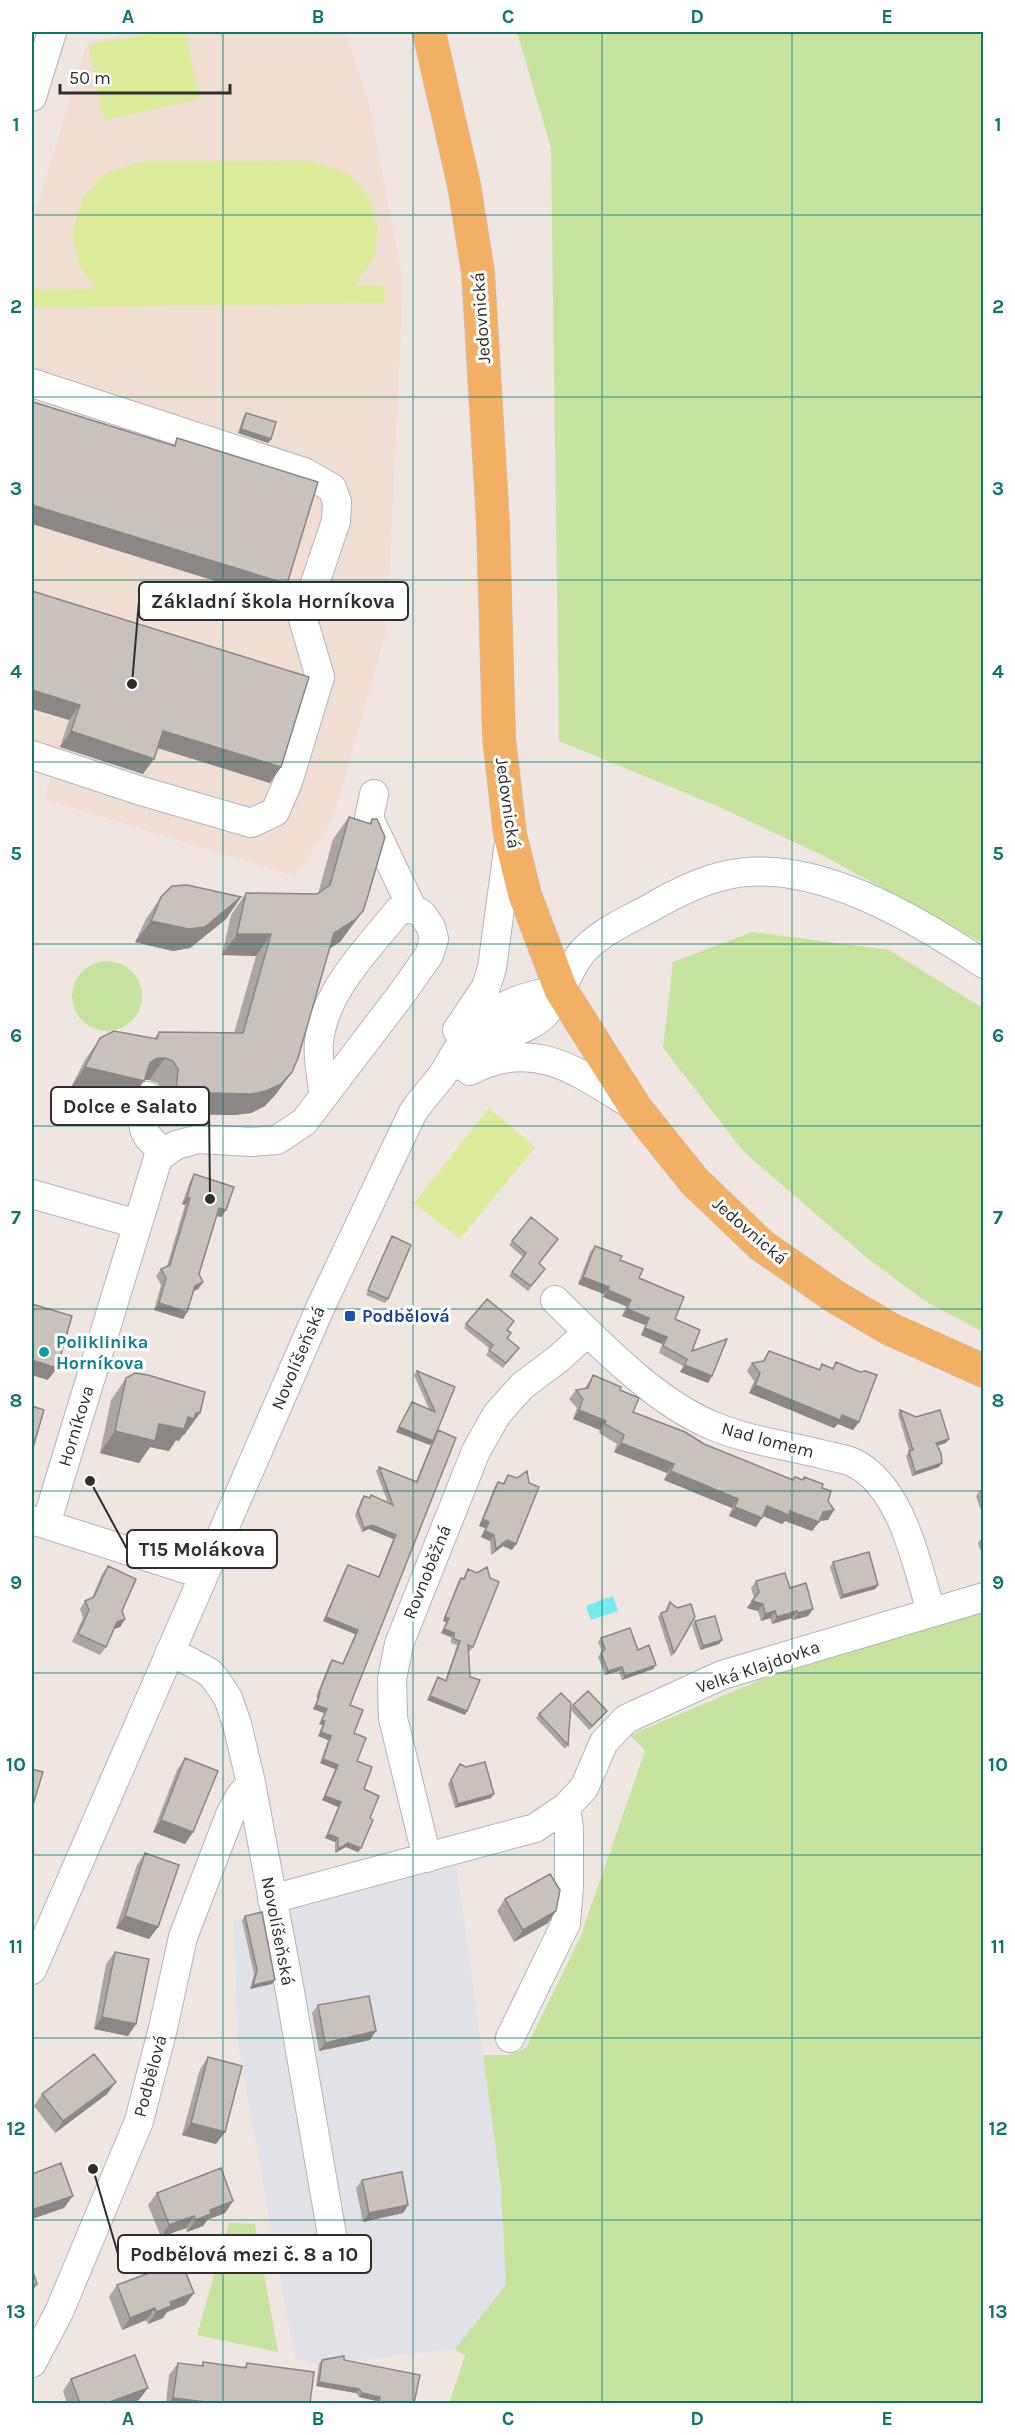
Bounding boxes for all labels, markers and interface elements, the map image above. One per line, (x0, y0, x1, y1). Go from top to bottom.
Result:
text: A (122, 5, 135, 28)
text: B (312, 5, 324, 28)
text: C (502, 5, 514, 28)
text: D (690, 5, 704, 28)
text: E (881, 5, 893, 28)
scale bar (60, 57, 230, 95)
text: 50 m (69, 67, 111, 89)
text: 1 (12, 113, 20, 136)
text: 1 (994, 113, 1002, 136)
street label: Jedovnická (467, 272, 495, 364)
text: 2 (10, 295, 22, 318)
text: 2 (992, 295, 1004, 318)
text: 3 (10, 477, 22, 500)
text: 3 (992, 477, 1004, 500)
callout: Základní škola Horníkova (139, 582, 408, 620)
text: Základní škola Horníkova (151, 590, 395, 613)
text: 4 (10, 660, 22, 683)
text: 4 (992, 660, 1004, 683)
street label: Jedovnická (491, 756, 525, 850)
text: 5 (10, 842, 22, 865)
text: 5 (992, 842, 1004, 865)
text: 6 (10, 1024, 22, 1047)
text: 6 (992, 1024, 1004, 1047)
callout: Dolce e Salato (51, 1087, 209, 1125)
text: Dolce e Salato (63, 1095, 197, 1118)
street label: Jedovnická (708, 1193, 792, 1269)
text: 7 (11, 1206, 21, 1229)
text: 7 (993, 1206, 1003, 1229)
street label: Novolíšeňská (266, 1303, 330, 1413)
place label: Podbělová (362, 1305, 450, 1327)
marker: Podbělová (343, 1309, 357, 1323)
place label: Poliklinika Horníkova (56, 1331, 148, 1374)
marker: Poliklinika Horníkova (37, 1345, 51, 1359)
street label: Horníkova (53, 1383, 99, 1469)
text: 8 (10, 1389, 22, 1412)
text: 8 (992, 1389, 1004, 1412)
street label: Nad lomem (719, 1417, 817, 1463)
street label: Rovnoběžná (398, 1522, 456, 1622)
callout: T15 Molákova (127, 1530, 277, 1568)
text: T15 Molákova (139, 1538, 265, 1561)
text: 9 (10, 1571, 22, 1594)
text: 9 (992, 1571, 1004, 1594)
street label: Velká Klajdovka (693, 1636, 823, 1698)
text: 10 (6, 1753, 26, 1776)
text: 10 (988, 1753, 1008, 1776)
street label: Novolíšeňská (257, 1875, 299, 1987)
text: 11 (9, 1935, 23, 1958)
text: 11 (991, 1935, 1005, 1958)
street label: Podbělová (128, 2032, 172, 2120)
text: 12 (6, 2117, 26, 2140)
text: 12 (988, 2117, 1008, 2140)
callout: Podbělová mezi č. 8 a 10 (118, 2235, 371, 2273)
text: Podbělová mezi č. 8 a 10 (130, 2243, 358, 2266)
text: 13 (6, 2300, 26, 2323)
text: 13 (988, 2300, 1008, 2323)
text: A (122, 2407, 135, 2430)
text: B (312, 2407, 324, 2430)
text: C (502, 2407, 514, 2430)
text: D (690, 2407, 704, 2430)
text: E (881, 2407, 893, 2430)

